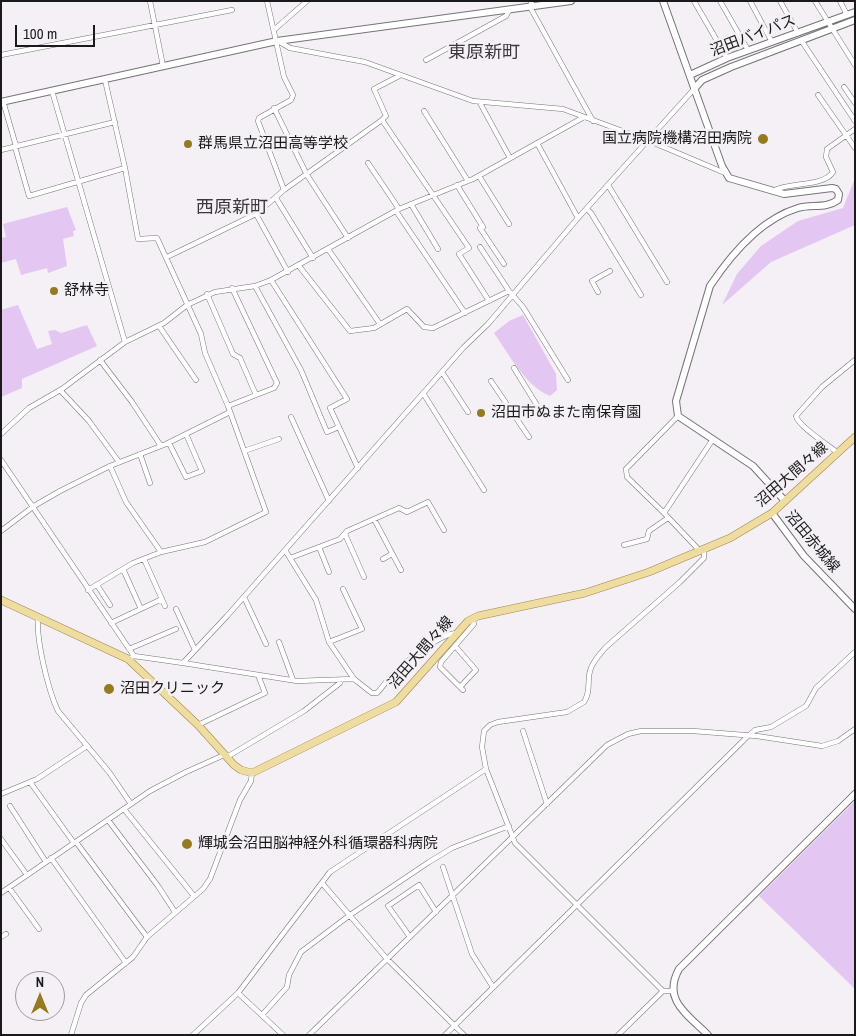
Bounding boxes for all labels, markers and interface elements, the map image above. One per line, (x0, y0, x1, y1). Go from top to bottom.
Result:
street label: 沼田バイパス (708, 11, 798, 61)
scale bar (18, 15, 98, 47)
text: 100 m (23, 23, 57, 44)
district label: 東原新町 (448, 42, 520, 64)
place label: 国立病院機構沼田病院 (602, 130, 752, 148)
marker: 国立病院機構沼田病院 (756, 132, 770, 146)
place label: 群馬県立沼田高等学校 (198, 135, 348, 153)
marker: 群馬県立沼田高等学校 (182, 138, 194, 150)
district label: 西原新町 (196, 197, 268, 219)
place label: 舒林寺 (64, 282, 109, 300)
marker: 舒林寺 (48, 285, 60, 297)
place label: 沼田市ぬまた南保育園 (491, 404, 641, 422)
marker: 沼田市ぬまた南保育園 (475, 407, 487, 419)
street label: 沼田大間々線 (752, 439, 832, 511)
street label: 沼田赤城線 (781, 507, 843, 577)
street label: 沼田大間々線 (385, 613, 457, 693)
place label: 沼田クリニック (120, 680, 225, 698)
marker: 沼田クリニック (102, 682, 116, 696)
place label: 輝城会沼田脳神経外科循環器科病院 (198, 835, 438, 853)
marker: 輝城会沼田脳神経外科循環器科病院 (180, 837, 194, 851)
north arrow (15, 971, 65, 1021)
text: N (36, 973, 44, 991)

